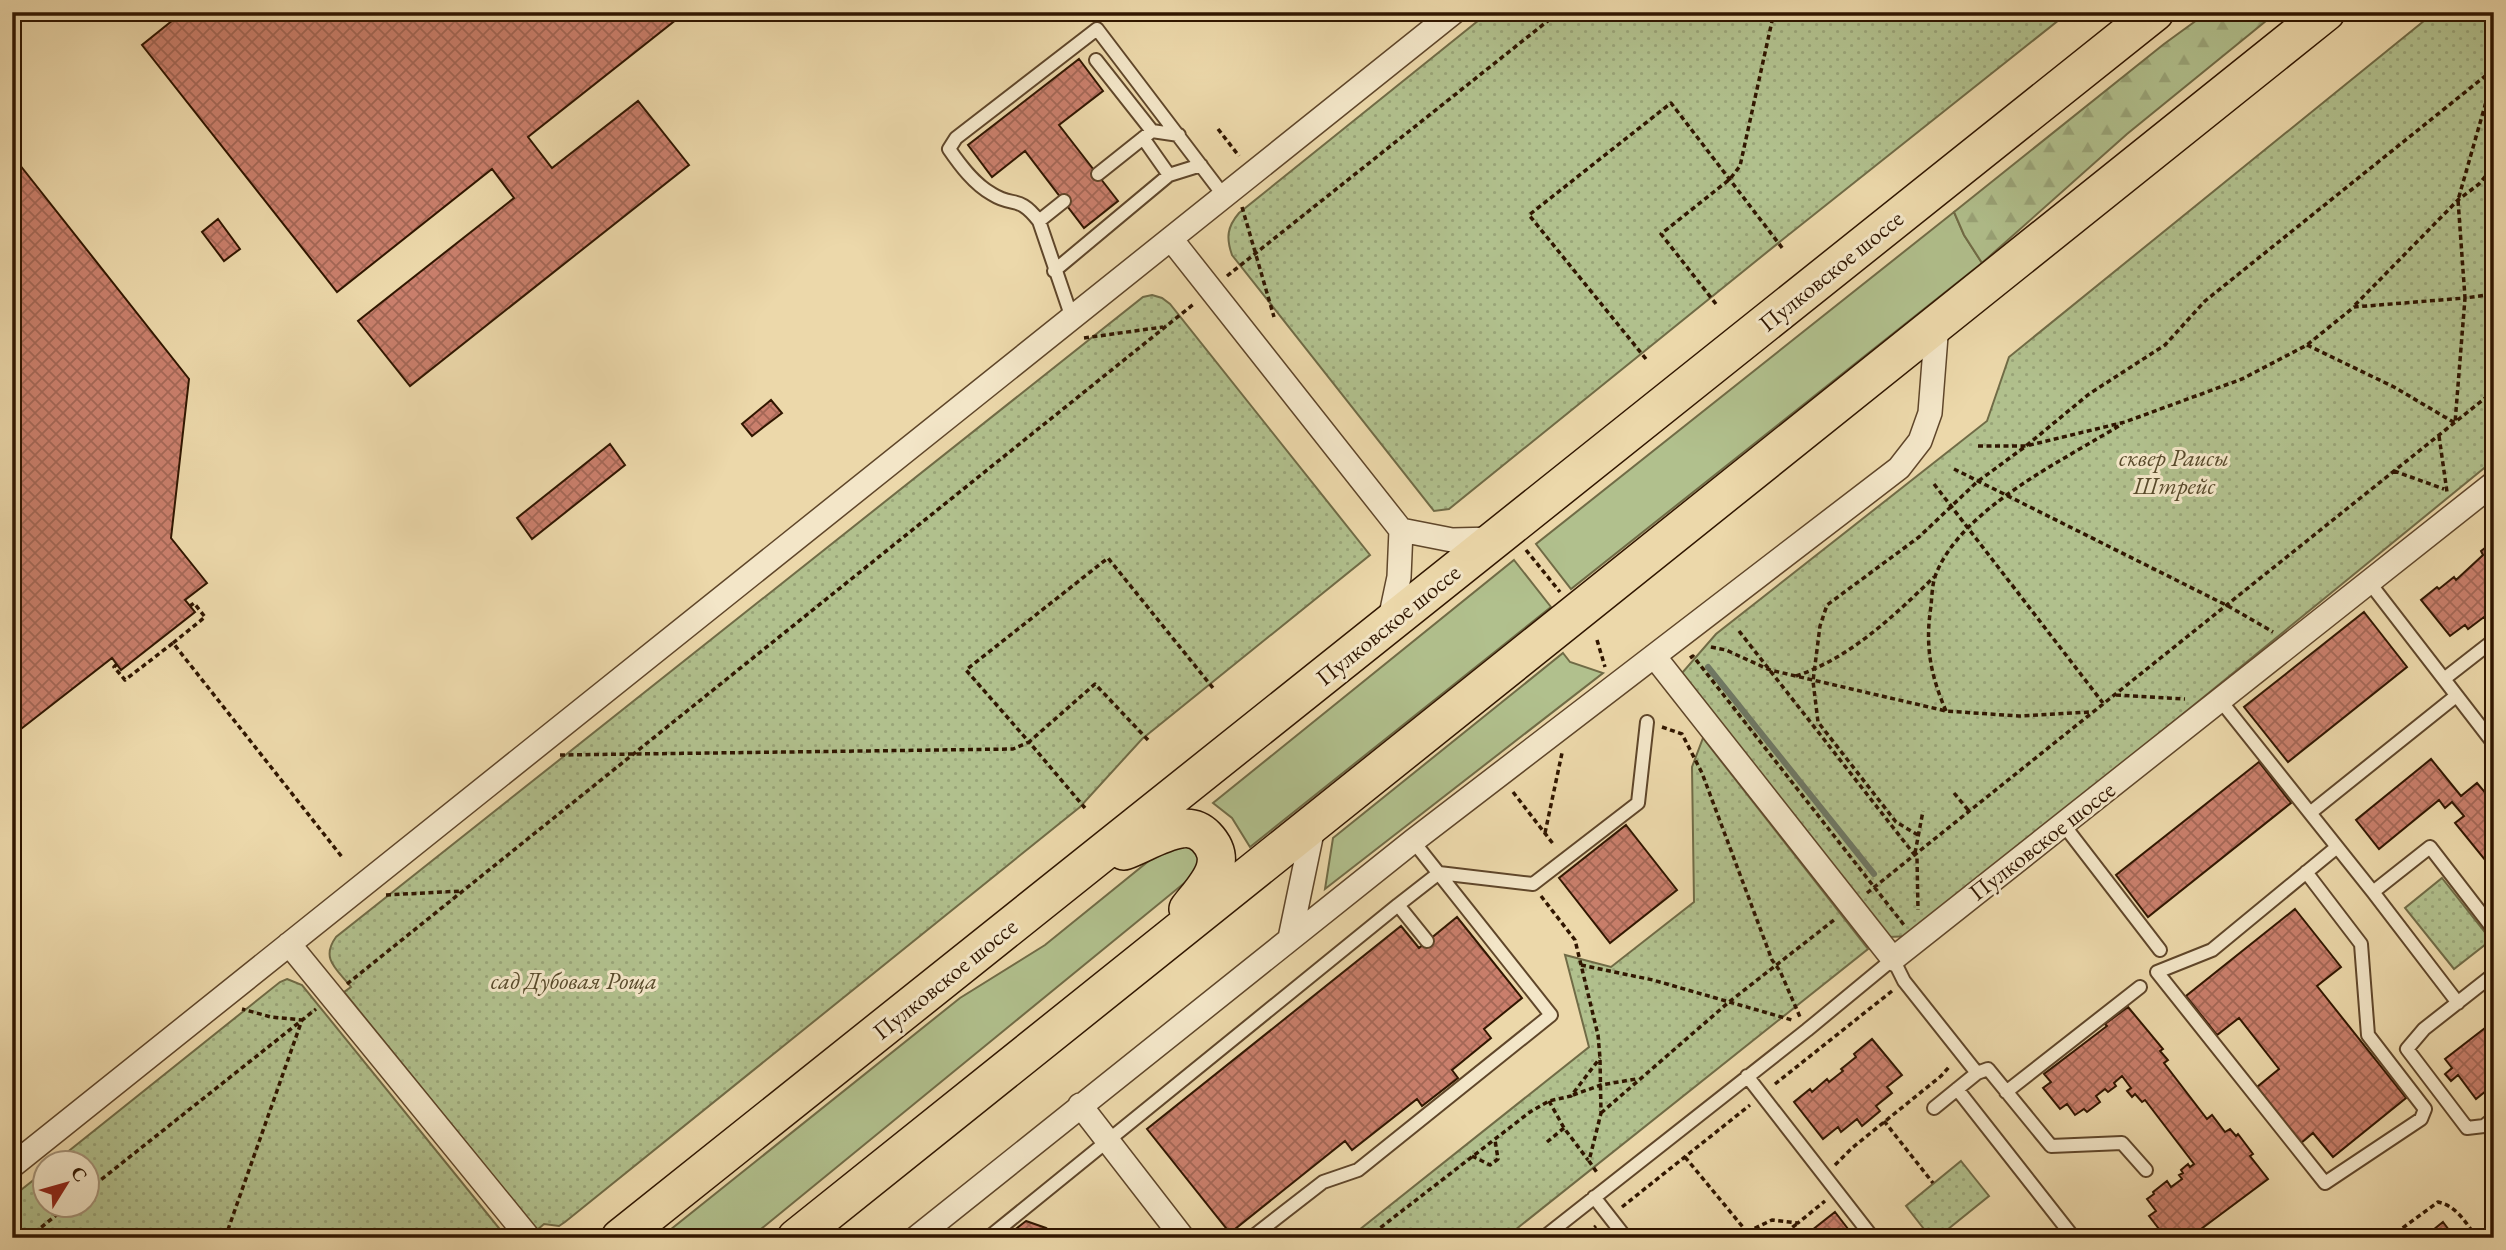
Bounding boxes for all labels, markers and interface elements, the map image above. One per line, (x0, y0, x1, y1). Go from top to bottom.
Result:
street label: Пулковское шоссе (1752, 203, 1909, 338)
park label: сквер Раисы Штрейс (2119, 442, 2229, 501)
street label: Пулковское шоссе (1309, 557, 1466, 692)
street label: Пулковское шоссе (1962, 774, 2121, 907)
street label: Пулковское шоссе (866, 911, 1023, 1046)
park label: сад Дубовая Роща (491, 965, 657, 996)
north arrow (32, 1148, 102, 1218)
text: С (65, 1161, 93, 1187)

